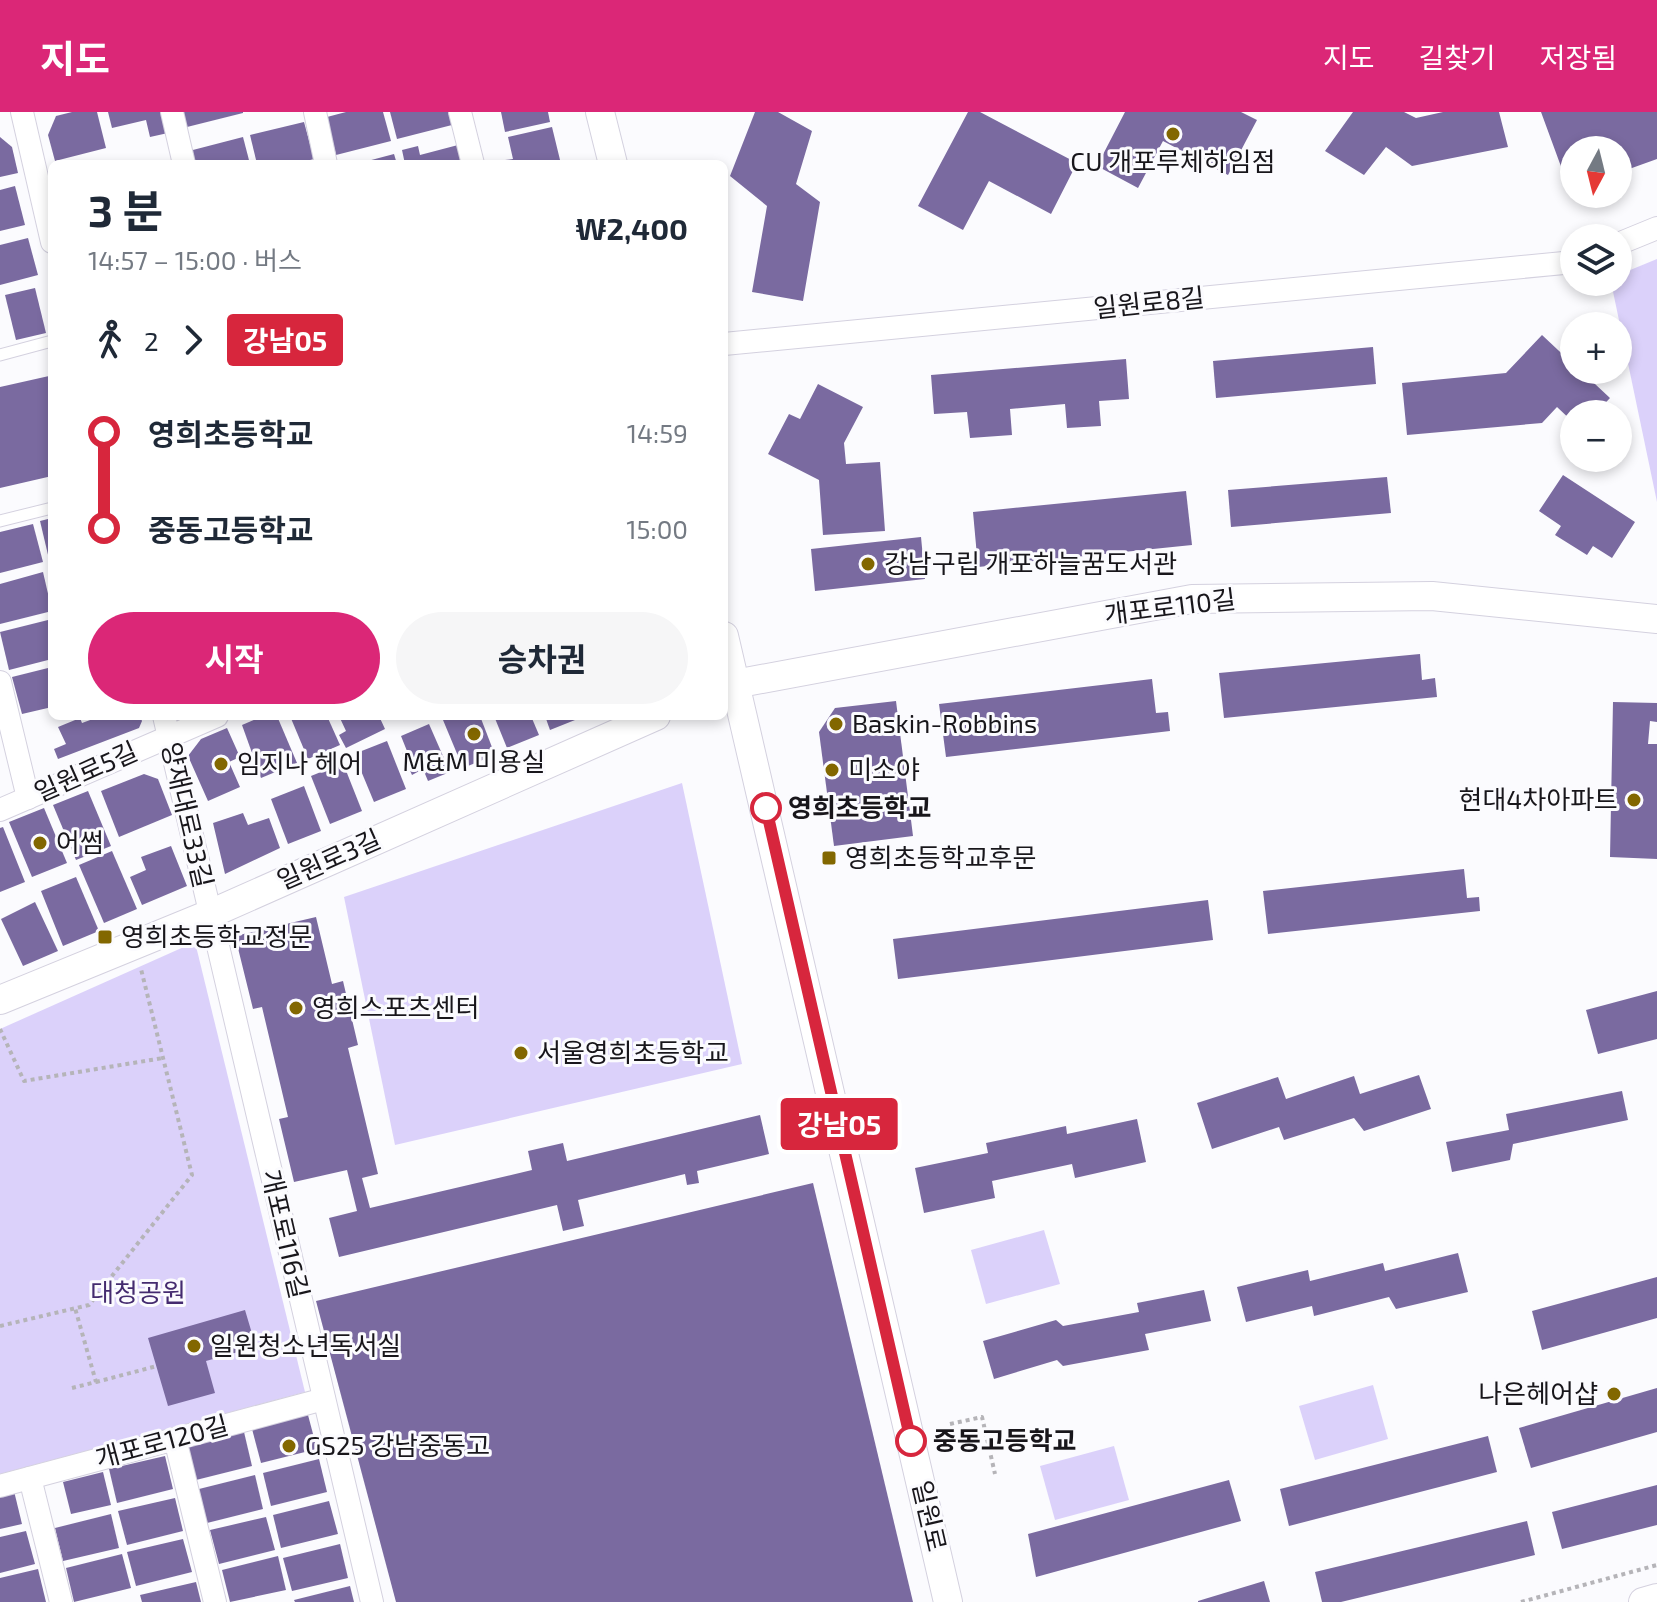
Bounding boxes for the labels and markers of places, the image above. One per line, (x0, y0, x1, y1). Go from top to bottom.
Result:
marker: CU 개포루체하임점 (1164, 125, 1182, 143)
place label: CU 개포루체하임점 (1070, 145, 1276, 176)
place label: 강남구립 개포하늘꿈도서관 (884, 547, 1177, 578)
marker: 강남구립 개포하늘꿈도서관 (859, 555, 877, 573)
place label: Baskin-Robbins (852, 707, 1037, 738)
marker: Baskin-Robbins (827, 715, 845, 733)
marker: M&M 미용실 (465, 725, 483, 743)
place label: M&M 미용실 (402, 745, 546, 776)
place label: 임지나 헤어 (237, 747, 362, 778)
place label: 미소야 (848, 753, 920, 784)
marker: 임지나 헤어 (212, 755, 230, 773)
marker: 미소야 (823, 761, 841, 779)
place label: 현대4차아파트 (1458, 783, 1618, 814)
place label: 영희초등학교 (788, 791, 932, 822)
marker: 현대4차아파트 (1625, 791, 1643, 809)
marker: 영희초등학교 (751, 793, 781, 823)
place label: 어썸 (56, 826, 104, 857)
marker: 어썸 (31, 834, 49, 852)
place label: 영희초등학교후문 (845, 841, 1036, 872)
marker: 영희초등학교후문 (820, 849, 838, 867)
place label: 영희초등학교정문 (121, 920, 312, 951)
marker: 영희초등학교정문 (96, 928, 114, 946)
place label: 영희스포츠센터 (312, 991, 479, 1022)
marker: 영희스포츠센터 (287, 999, 305, 1017)
place label: 서울영희초등학교 (537, 1036, 728, 1067)
marker: 서울영희초등학교 (512, 1044, 530, 1062)
place label: 일원청소년독서실 (210, 1329, 401, 1360)
marker: 일원청소년독서실 (185, 1337, 203, 1355)
place label: 나은헤어샵 (1478, 1377, 1598, 1408)
marker: 나은헤어샵 (1605, 1385, 1623, 1403)
place label: 중동고등학교 (933, 1424, 1077, 1455)
marker: 중동고등학교 (896, 1426, 926, 1456)
place label: GS25 강남중동고 (305, 1429, 490, 1460)
marker: GS25 강남중동고 (280, 1437, 298, 1455)

